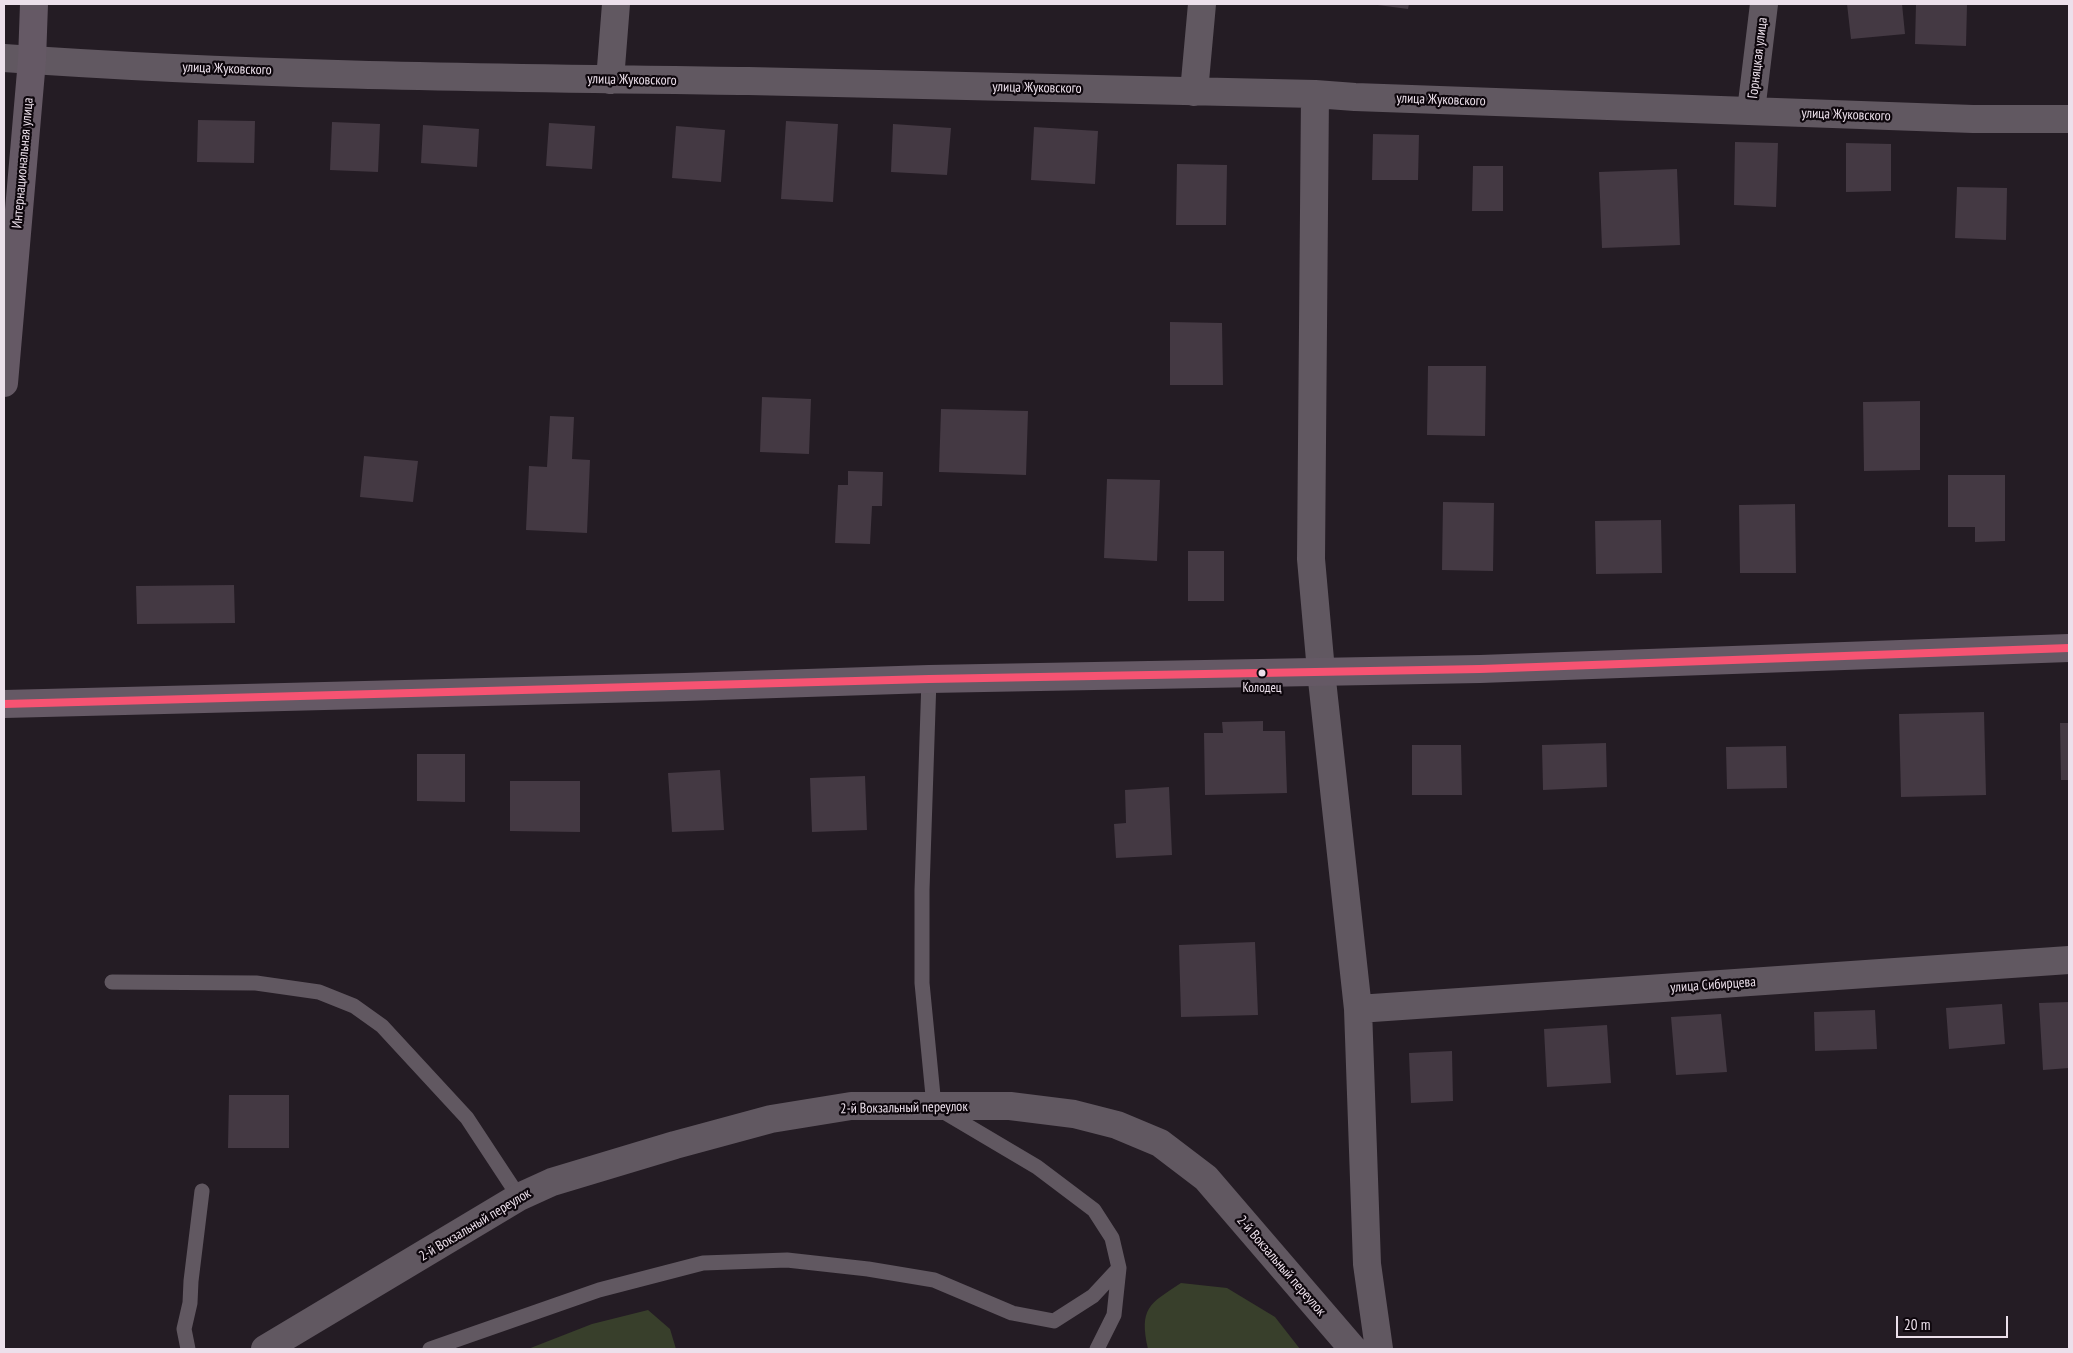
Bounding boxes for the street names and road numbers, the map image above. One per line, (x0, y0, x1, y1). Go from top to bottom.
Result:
street label: Горняцкая улица (1745, 16, 1771, 100)
street label: улица Жуковского (182, 59, 272, 79)
street label: улица Жуковского (587, 71, 677, 89)
street label: улица Жуковского (992, 79, 1082, 97)
street label: улица Жуковского (1396, 90, 1486, 110)
street label: Интернациональная улица (9, 97, 37, 229)
street label: улица Жуковского (1801, 105, 1891, 125)
street label: улица Сибирцева (1670, 974, 1756, 996)
street label: 2-й Вокзальный переулок (840, 1098, 968, 1118)
street label: 2-й Вокзальный переулок (416, 1185, 534, 1265)
street label: 2-й Вокзальный переулок (1233, 1212, 1329, 1320)

